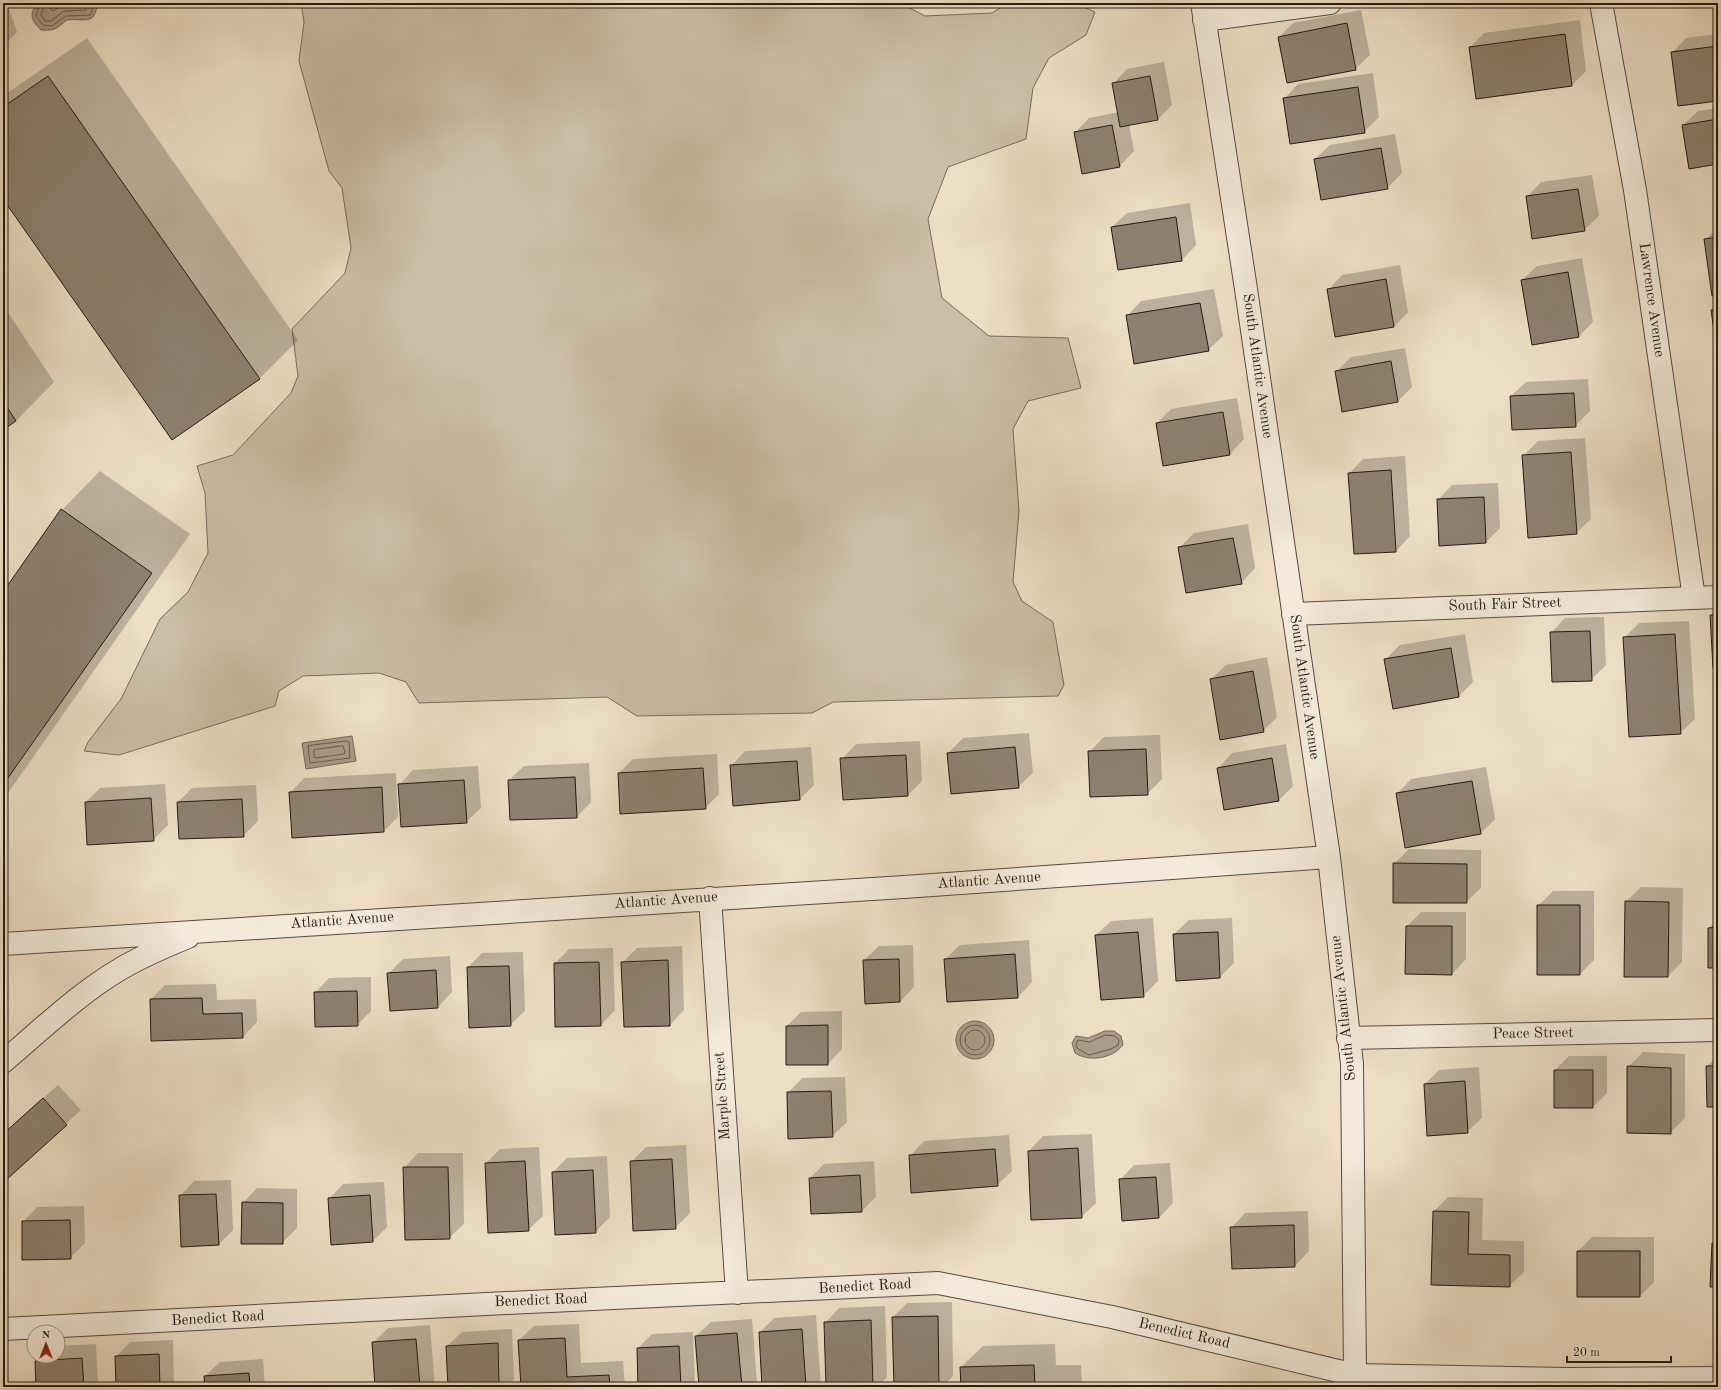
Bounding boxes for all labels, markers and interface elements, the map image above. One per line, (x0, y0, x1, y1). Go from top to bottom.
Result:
street label: Lawrence Avenue (1636, 242, 1666, 358)
street label: South Atlantic Avenue (1239, 293, 1275, 440)
street label: South Fair Street (1448, 596, 1562, 614)
street label: South Atlantic Avenue (1286, 614, 1322, 761)
street label: Atlantic Avenue (937, 870, 1041, 892)
street label: Atlantic Avenue (614, 890, 718, 912)
street label: Atlantic Avenue (290, 910, 394, 932)
street label: South Atlantic Avenue (1329, 934, 1359, 1082)
street label: Peace Street (1492, 1026, 1574, 1042)
street label: Marple Street (712, 1051, 734, 1141)
street label: Benedict Road (818, 1277, 912, 1297)
street label: Benedict Road (494, 1292, 588, 1310)
street label: Benedict Road (171, 1309, 265, 1329)
street label: Benedict Road (1137, 1316, 1231, 1352)
north arrow (26, 1324, 66, 1364)
text: N (42, 1330, 51, 1341)
scale bar (1567, 1338, 1671, 1364)
text: 20 m (1573, 1347, 1600, 1359)

